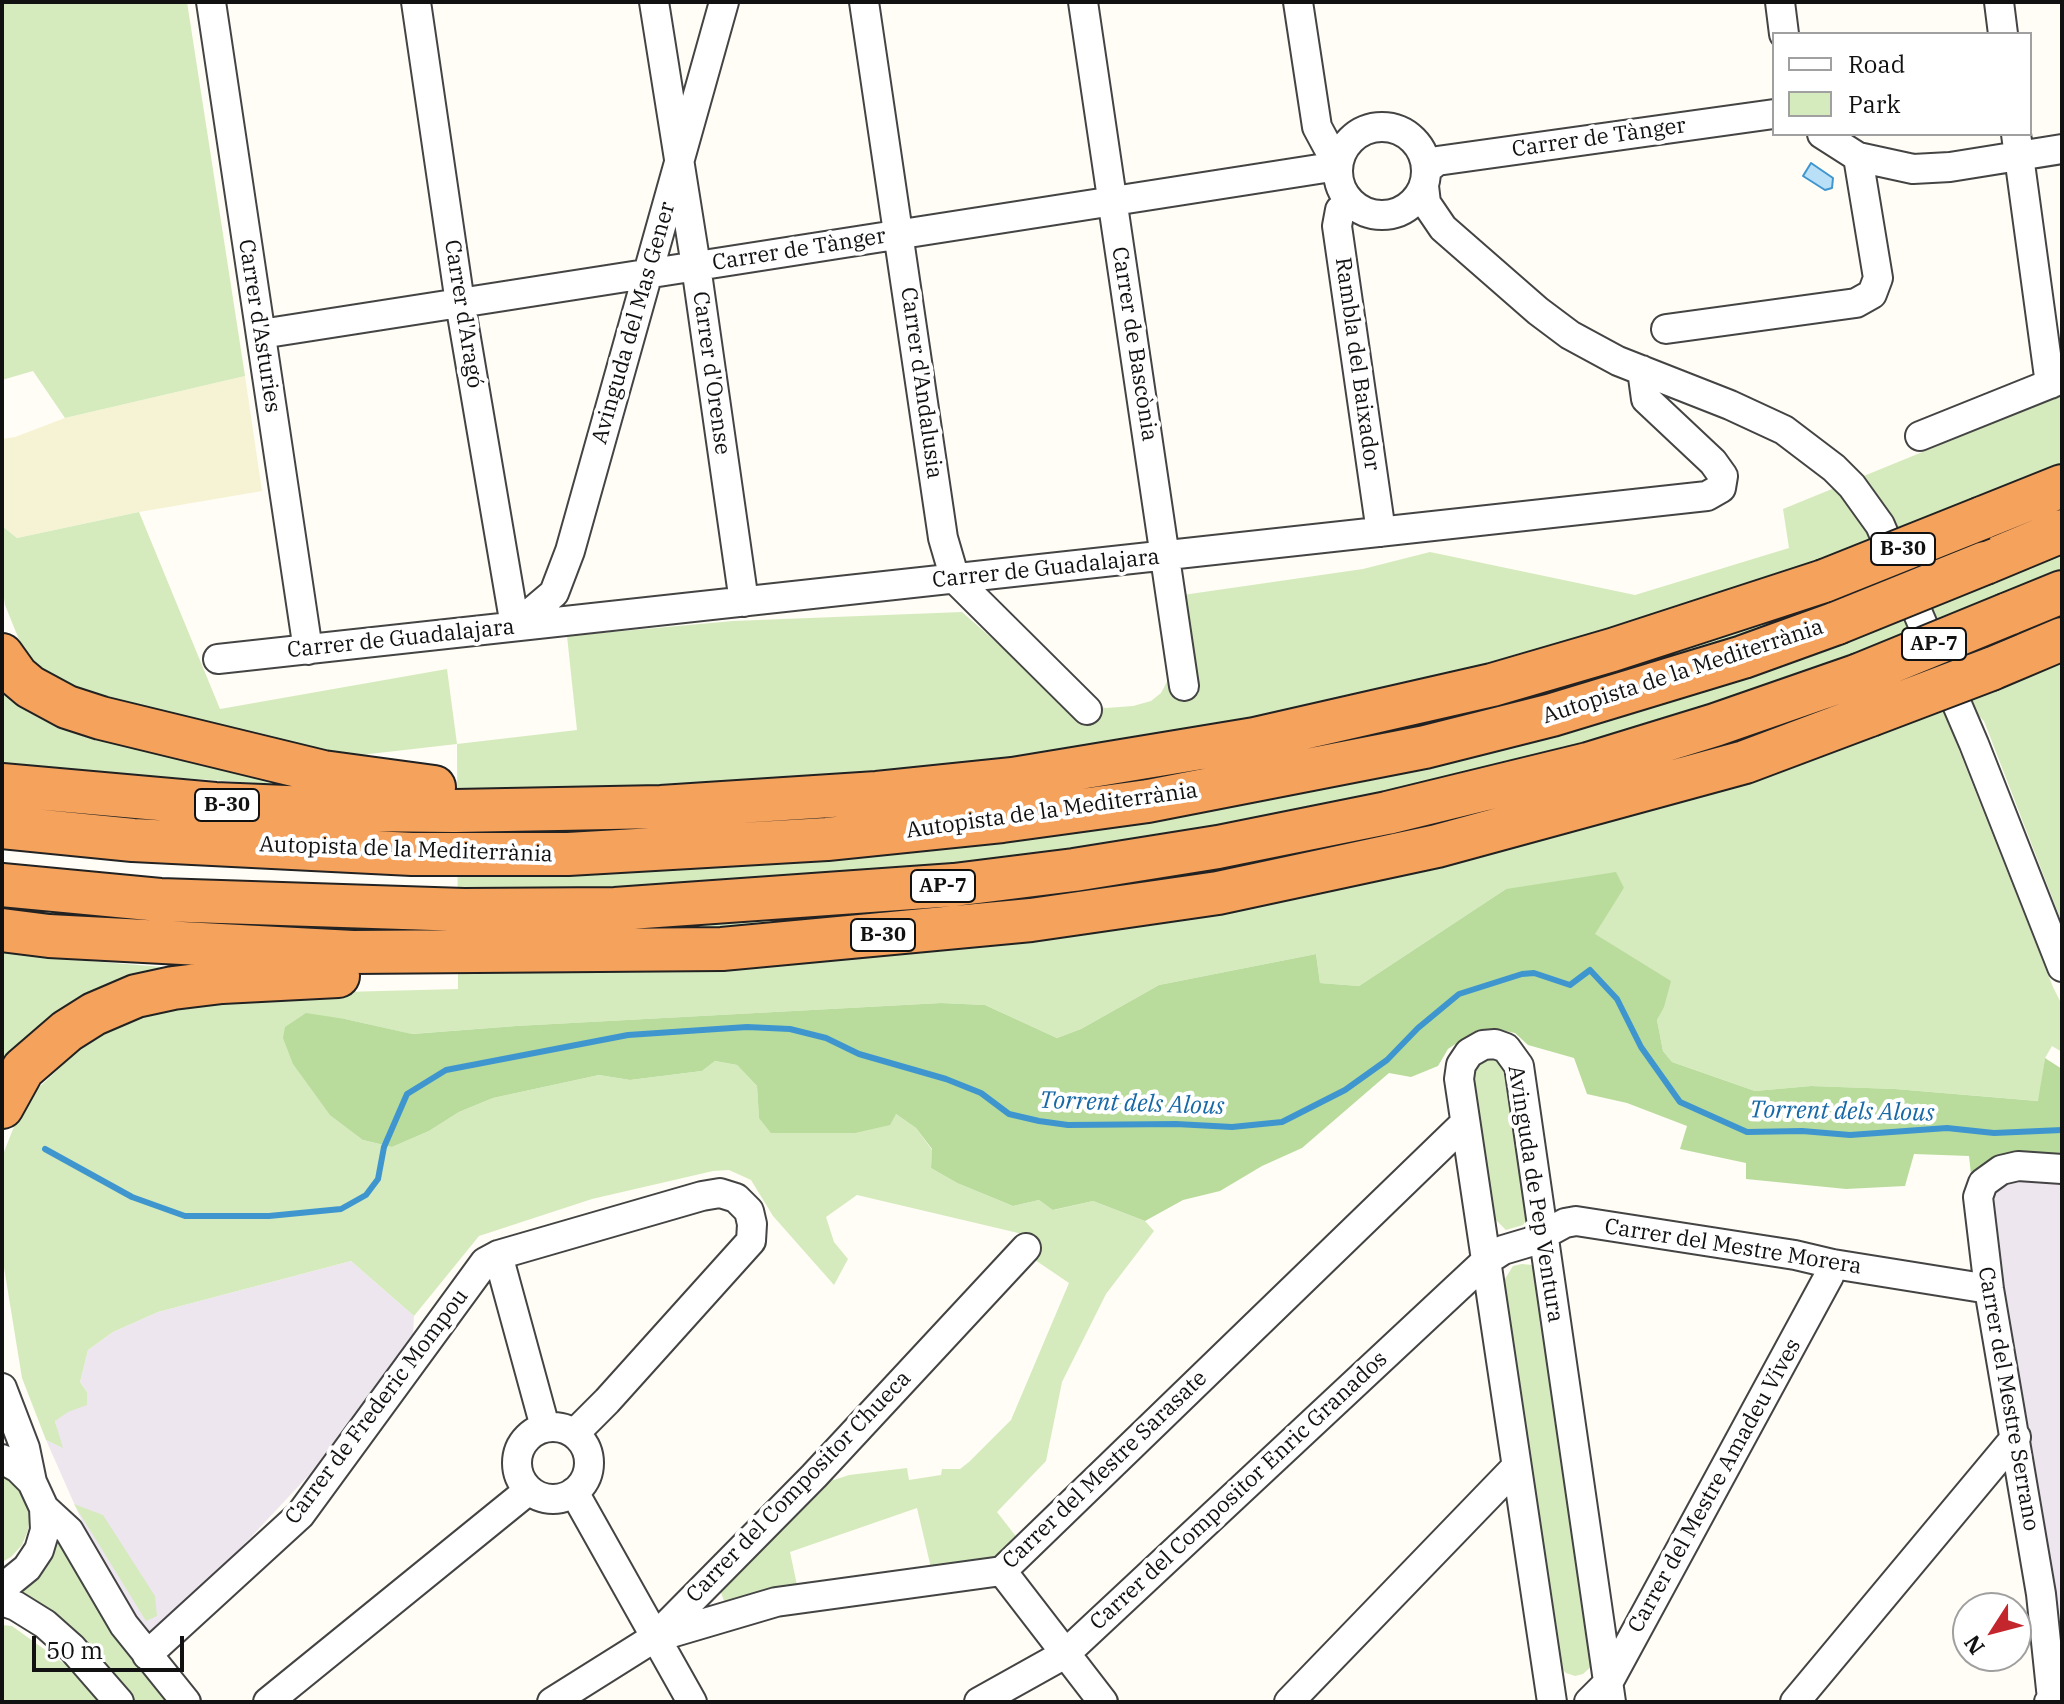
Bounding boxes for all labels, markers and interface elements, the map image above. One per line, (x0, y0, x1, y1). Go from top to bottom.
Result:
legend (1772, 32, 2032, 136)
text: Road (1848, 48, 1905, 80)
text: Park (1848, 88, 1900, 120)
street label: Carrer de Tànger (1510, 113, 1688, 163)
street label: Avinguda del Mas Gener (587, 199, 681, 447)
street label: Carrer de Tànger (710, 223, 888, 277)
street label: Carrer d'Asturies (232, 237, 286, 415)
street label: Carrer d'Aragó (438, 238, 488, 390)
street label: Carrer de Bascònia (1106, 245, 1162, 443)
street label: Rambla del Baixador (1329, 256, 1385, 472)
street label: Carrer d'Andalusia (894, 285, 948, 481)
street label: Carrer d'Orense (686, 290, 736, 456)
road number: B-30 (1871, 533, 1935, 565)
street label: Carrer de Guadalajara (931, 544, 1161, 594)
street label: Carrer de Guadalajara (286, 614, 516, 664)
street label: Autopista de la Mediterrània (1539, 614, 1827, 730)
road number: AP-7 (1902, 628, 1966, 660)
street label: Autopista de la Mediterrània (905, 777, 1199, 845)
road number: B-30 (195, 789, 259, 821)
street label: Autopista de la Mediterrània (259, 832, 553, 868)
road number: AP-7 (911, 870, 975, 902)
road number: B-30 (851, 919, 915, 951)
street label: Avinguda de Pep Ventura (1502, 1064, 1568, 1324)
water label: Torrent dels Alous (1039, 1086, 1225, 1122)
water label: Torrent dels Alous (1749, 1096, 1935, 1128)
street label: Carrer del Mestre Morera (1603, 1214, 1863, 1280)
street label: Carrer del Mestre Serrano (1972, 1265, 2044, 1533)
street label: Carrer de Frederic Mompou (280, 1284, 474, 1530)
street label: Carrer del Mestre Amadeu Vives (1623, 1334, 1807, 1638)
street label: Carrer del Compositor Enric Granados (1085, 1346, 1393, 1636)
street label: Carrer del Mestre Sarasate (997, 1365, 1213, 1575)
street label: Carrer del Compositor Chueca (681, 1366, 917, 1608)
north arrow (1952, 1592, 2032, 1672)
scale bar (36, 1620, 188, 1670)
text: N (1957, 1630, 1991, 1661)
text: 50 m (46, 1634, 103, 1666)

